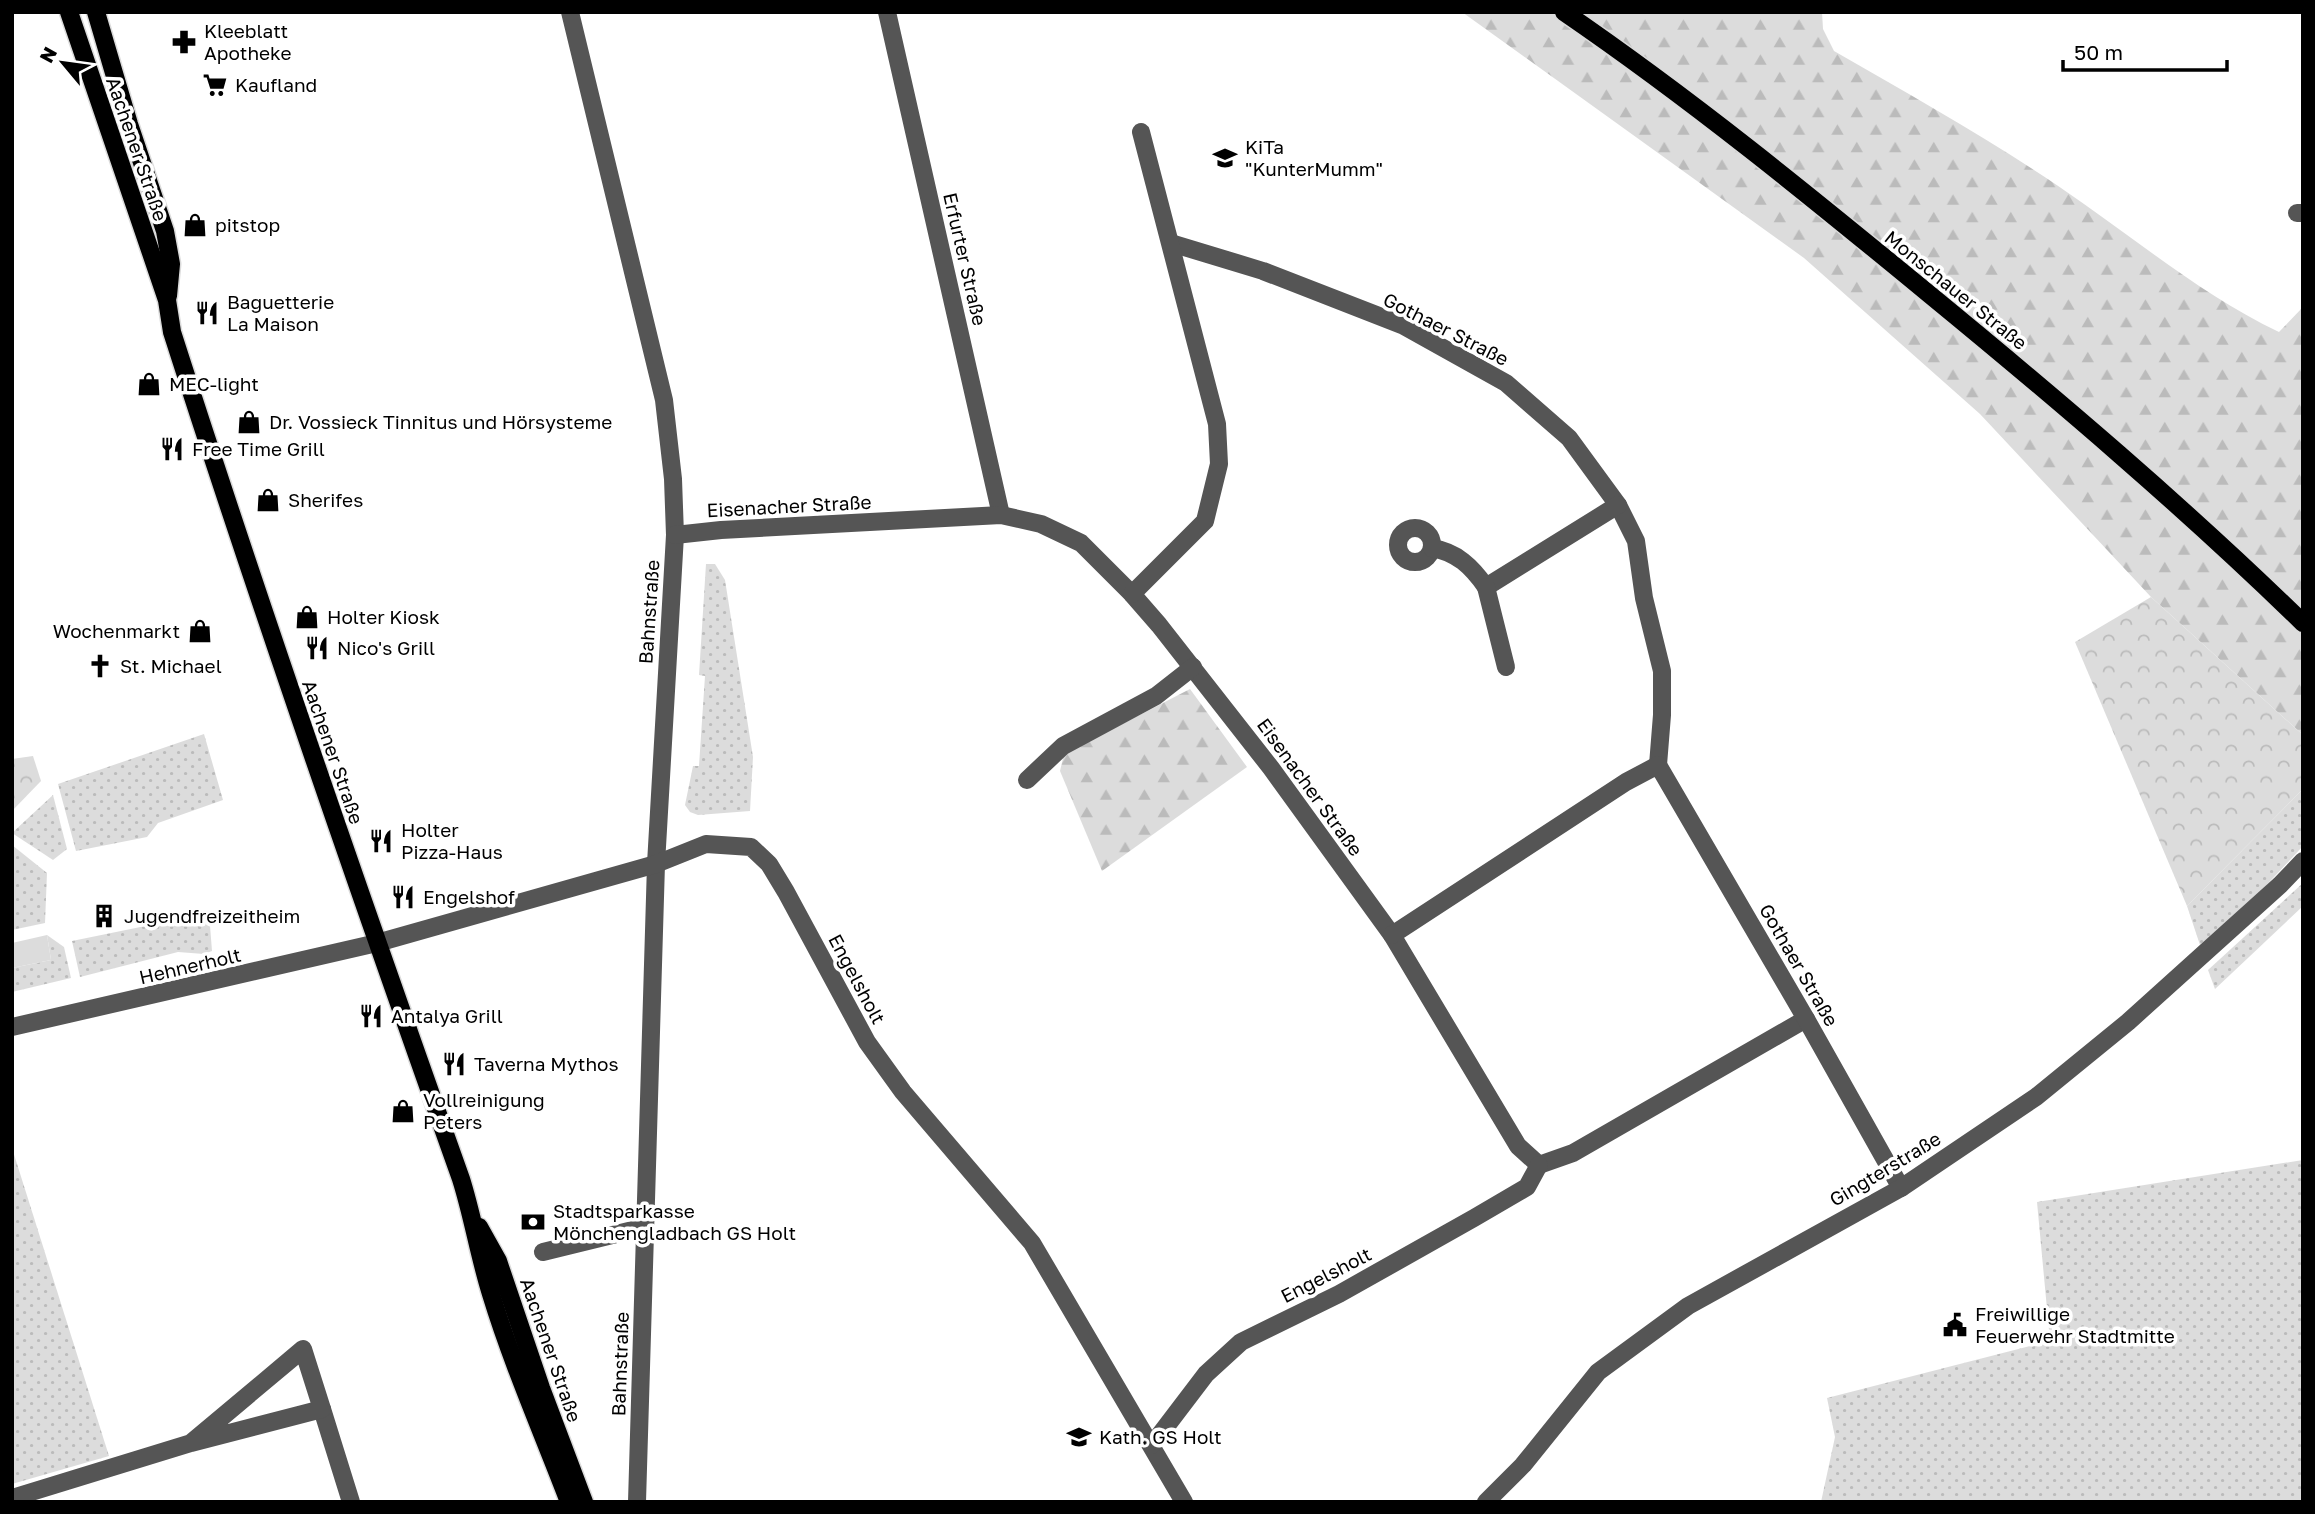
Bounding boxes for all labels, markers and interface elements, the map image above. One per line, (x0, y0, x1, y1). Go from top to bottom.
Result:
place label: Kleeblatt Apotheke (204, 19, 292, 64)
north arrow (28, 28, 98, 98)
pharmacy icon: Kleeblatt Apotheke (170, 28, 198, 56)
scale bar (2063, 28, 2228, 72)
text: 50 m (2074, 39, 2123, 65)
text: N (34, 43, 61, 66)
supermarket icon: Kaufland (201, 71, 229, 99)
place label: Kaufland (235, 73, 317, 96)
street label: Aachener Straße (102, 74, 173, 224)
place label: KiTa "KunterMumm" (1245, 135, 1383, 180)
school or university icon: KiTa "KunterMumm" (1211, 144, 1239, 172)
street label: Erfurter Straße (939, 190, 992, 328)
shop icon: pitstop (181, 211, 209, 239)
place label: pitstop (215, 213, 280, 236)
street label: Monschauer Straße (1881, 225, 2032, 354)
street label: Gothaer Straße (1380, 287, 1513, 370)
place label: Baguetterie La Maison (227, 290, 334, 335)
restaurant icon: Baguetterie La Maison (193, 299, 221, 327)
shop icon: MEC-light (135, 370, 163, 398)
place label: MEC-light (169, 372, 259, 395)
shop icon: Dr. Vossieck Tinnitus und Hörsysteme (235, 408, 263, 436)
place label: Dr. Vossieck Tinnitus und Hörsysteme (269, 410, 612, 433)
restaurant icon: Free Time Grill (158, 435, 186, 463)
place label: Free Time Grill (192, 437, 325, 460)
shop icon: Sherifes (254, 486, 282, 514)
place label: Sherifes (288, 488, 363, 511)
street label: Eisenacher Straße (706, 490, 872, 521)
street label: Bahnstraße (633, 559, 664, 665)
shop icon: Holter Kiosk (293, 603, 321, 631)
place label: Holter Kiosk (327, 605, 440, 628)
shop icon: Wochenmarkt (186, 617, 214, 645)
place label: Wochenmarkt (53, 619, 180, 642)
restaurant icon: Nico's Grill (303, 634, 331, 662)
place label: Nico's Grill (337, 636, 435, 659)
church icon: St. Michael (86, 652, 114, 680)
place label: St. Michael (120, 654, 222, 677)
street label: Aachener Straße (298, 677, 369, 827)
street label: Eisenacher Straße (1253, 713, 1368, 860)
place label: Holter Pizza-Haus (401, 818, 503, 863)
restaurant icon: Holter Pizza-Haus (367, 827, 395, 855)
restaurant icon: Engelshof (389, 883, 417, 911)
place label: Engelshof (423, 885, 515, 908)
street label: Gothaer Straße (1755, 900, 1844, 1030)
building icon: Jugendfreizeitheim (90, 902, 118, 930)
place label: Jugendfreizeitheim (124, 904, 300, 927)
street label: Engelsholt (824, 930, 891, 1028)
street label: Hehnerholt (137, 943, 243, 988)
restaurant icon: Antalya Grill (357, 1002, 385, 1030)
place label: Antalya Grill (391, 1004, 503, 1027)
restaurant icon: Taverna Mythos (440, 1050, 468, 1078)
place label: Taverna Mythos (474, 1052, 619, 1075)
place label: Vollreinigung Peters (423, 1088, 545, 1133)
shop icon: Vollreinigung Peters (389, 1097, 417, 1125)
street label: Gingterstraße (1825, 1126, 1944, 1211)
place label: Stadtsparkasse Mönchengladbach GS Holt (553, 1199, 796, 1244)
bank icon: Stadtsparkasse Mönchengladbach GS Holt (519, 1208, 547, 1236)
street label: Engelsholt (1277, 1242, 1375, 1307)
street label: Aachener Straße (516, 1275, 587, 1425)
place label: Freiwillige Feuerwehr Stadtmitte (1975, 1302, 2175, 1347)
street label: Bahnstraße (606, 1311, 633, 1417)
public building icon: Freiwillige Feuerwehr Stadtmitte (1941, 1311, 1969, 1339)
school or university icon: Kath. GS Holt (1065, 1423, 1093, 1451)
place label: Kath. GS Holt (1099, 1425, 1222, 1448)

